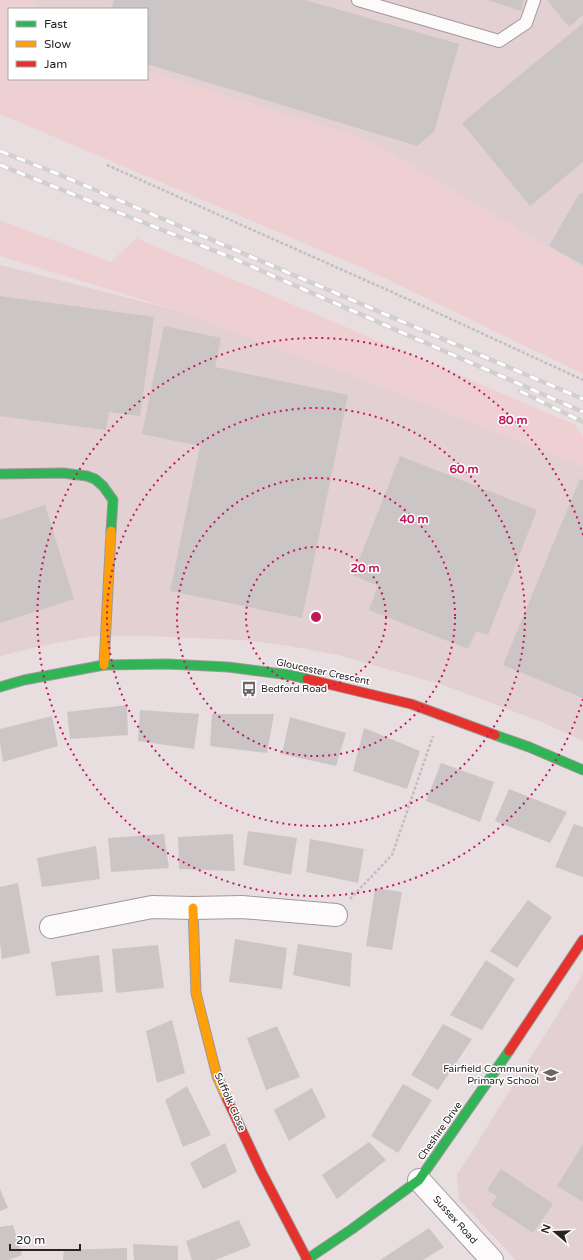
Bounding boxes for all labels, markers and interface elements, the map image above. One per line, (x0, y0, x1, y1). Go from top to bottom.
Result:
legend (8, 8, 148, 80)
text: Fast (44, 17, 68, 31)
text: Slow (44, 37, 71, 51)
text: Jam (44, 57, 67, 71)
text: 80 m (498, 413, 528, 427)
text: 60 m (449, 462, 479, 476)
text: 40 m (399, 512, 429, 526)
text: 20 m (350, 561, 380, 575)
centre of rings (309, 610, 323, 624)
street label: Gloucester Crescent (275, 656, 371, 688)
bus stop icon: Bedford Road (240, 680, 258, 698)
place label: Bedford Road (261, 683, 327, 695)
place label: Fairfield Community Primary School (443, 1063, 540, 1087)
school or university icon: Fairfield Community Primary School (542, 1066, 560, 1084)
street label: Suffolk Close (212, 1071, 248, 1133)
street label: Cheshire Drive (415, 1099, 465, 1163)
street label: Sussex Road (430, 1194, 480, 1246)
north arrow (535, 1212, 575, 1252)
text: N (538, 1223, 554, 1235)
scale bar (10, 1226, 80, 1252)
text: 20 m (16, 1233, 45, 1247)

